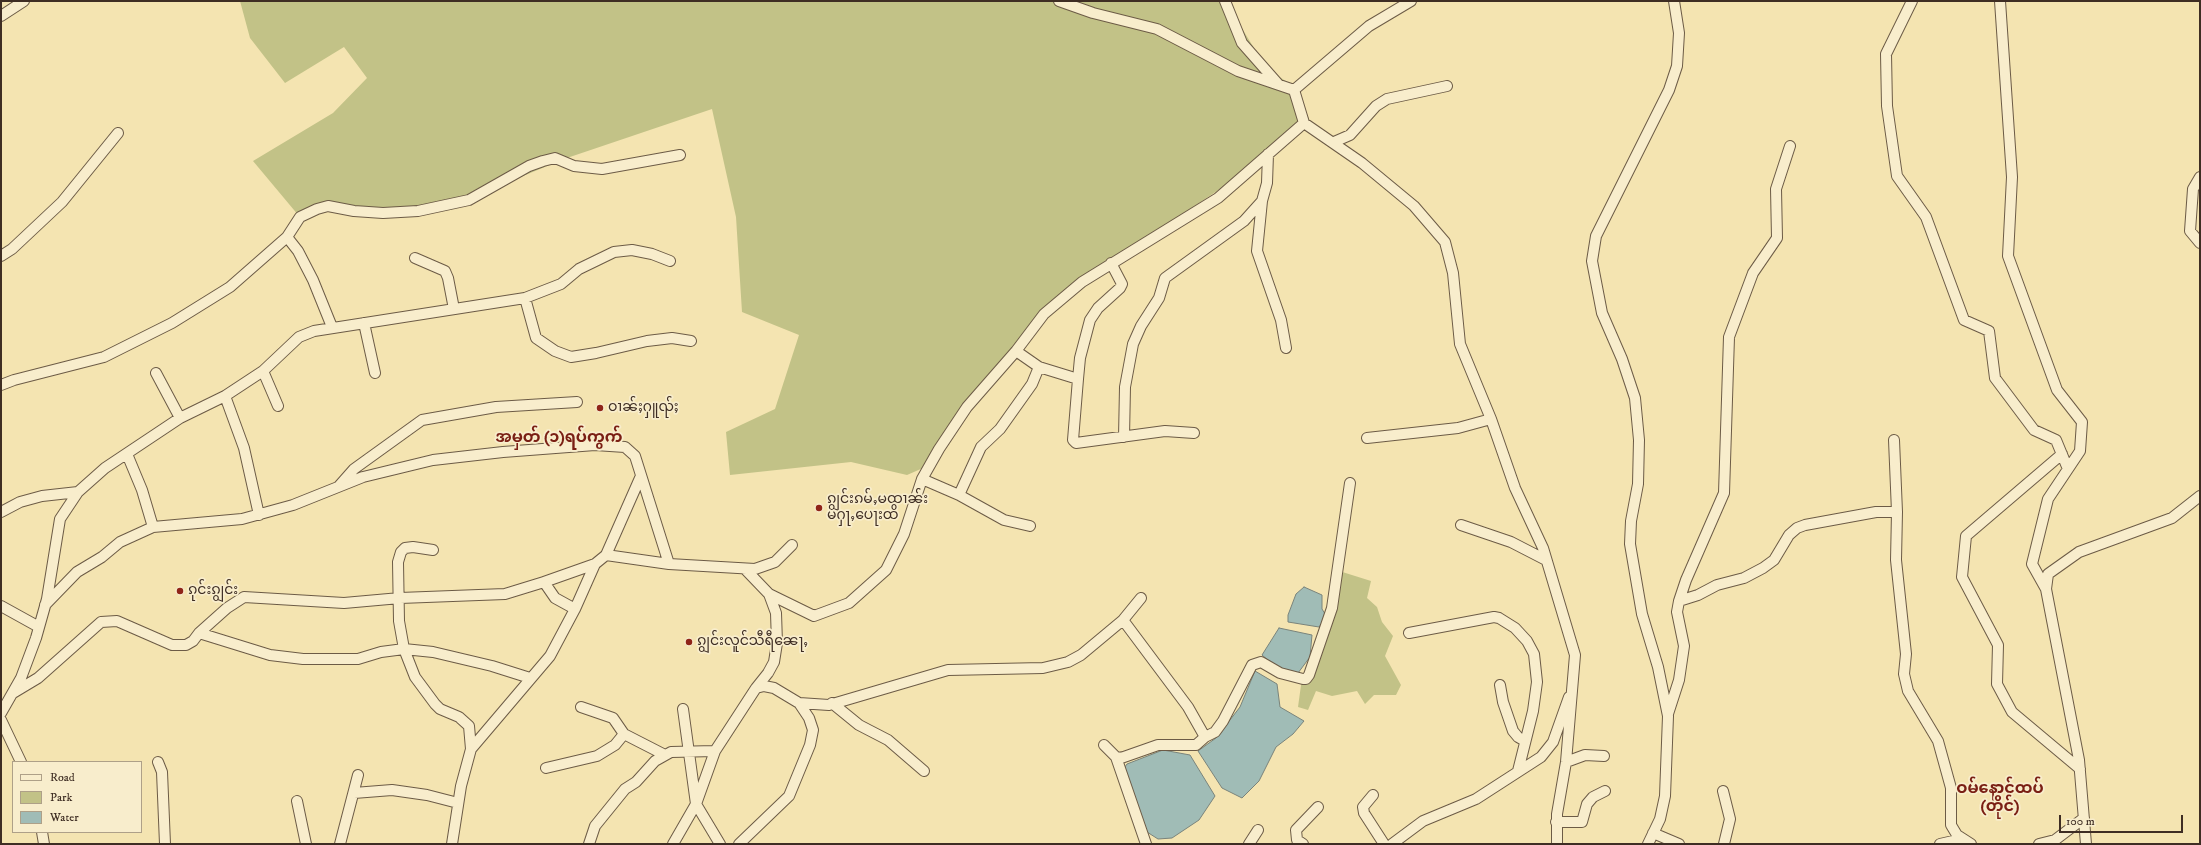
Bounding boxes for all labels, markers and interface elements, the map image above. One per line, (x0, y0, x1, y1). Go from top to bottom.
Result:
place label: ဝၢၼ်ႈႁူၺ်ႈ (608, 400, 679, 416)
marker: ဝၢၼ်ႈႁူၺ်ႈ (595, 403, 605, 413)
district label: အမှတ် (၁)ရပ်ကွက် (495, 429, 623, 449)
place label: ၵျွင်းၵမ်ႇမထၢၼ်း မႁႃႇပေႃးထိ (827, 492, 928, 524)
marker: ၵျွင်းၵမ်ႇမထၢၼ်း မႁႃႇပေႃးထိ (814, 503, 824, 513)
place label: ၵုင်းၵျွင်း (188, 583, 238, 599)
marker: ၵုင်းၵျွင်း (175, 586, 185, 596)
place label: ၵျွင်းလူင်သီရီၼေႃႇ (697, 634, 808, 650)
marker: ၵျွင်းလူင်သီရီၼေႃႇ (684, 637, 694, 647)
legend (12, 761, 142, 833)
text: Road (50, 770, 75, 785)
district label: ဝမ်နောင်ထပ် (တိုင်) (1956, 780, 2044, 818)
text: Park (50, 790, 72, 805)
scale bar (2061, 807, 2185, 833)
text: Water (50, 810, 79, 825)
text: 100 m (2066, 814, 2095, 829)

